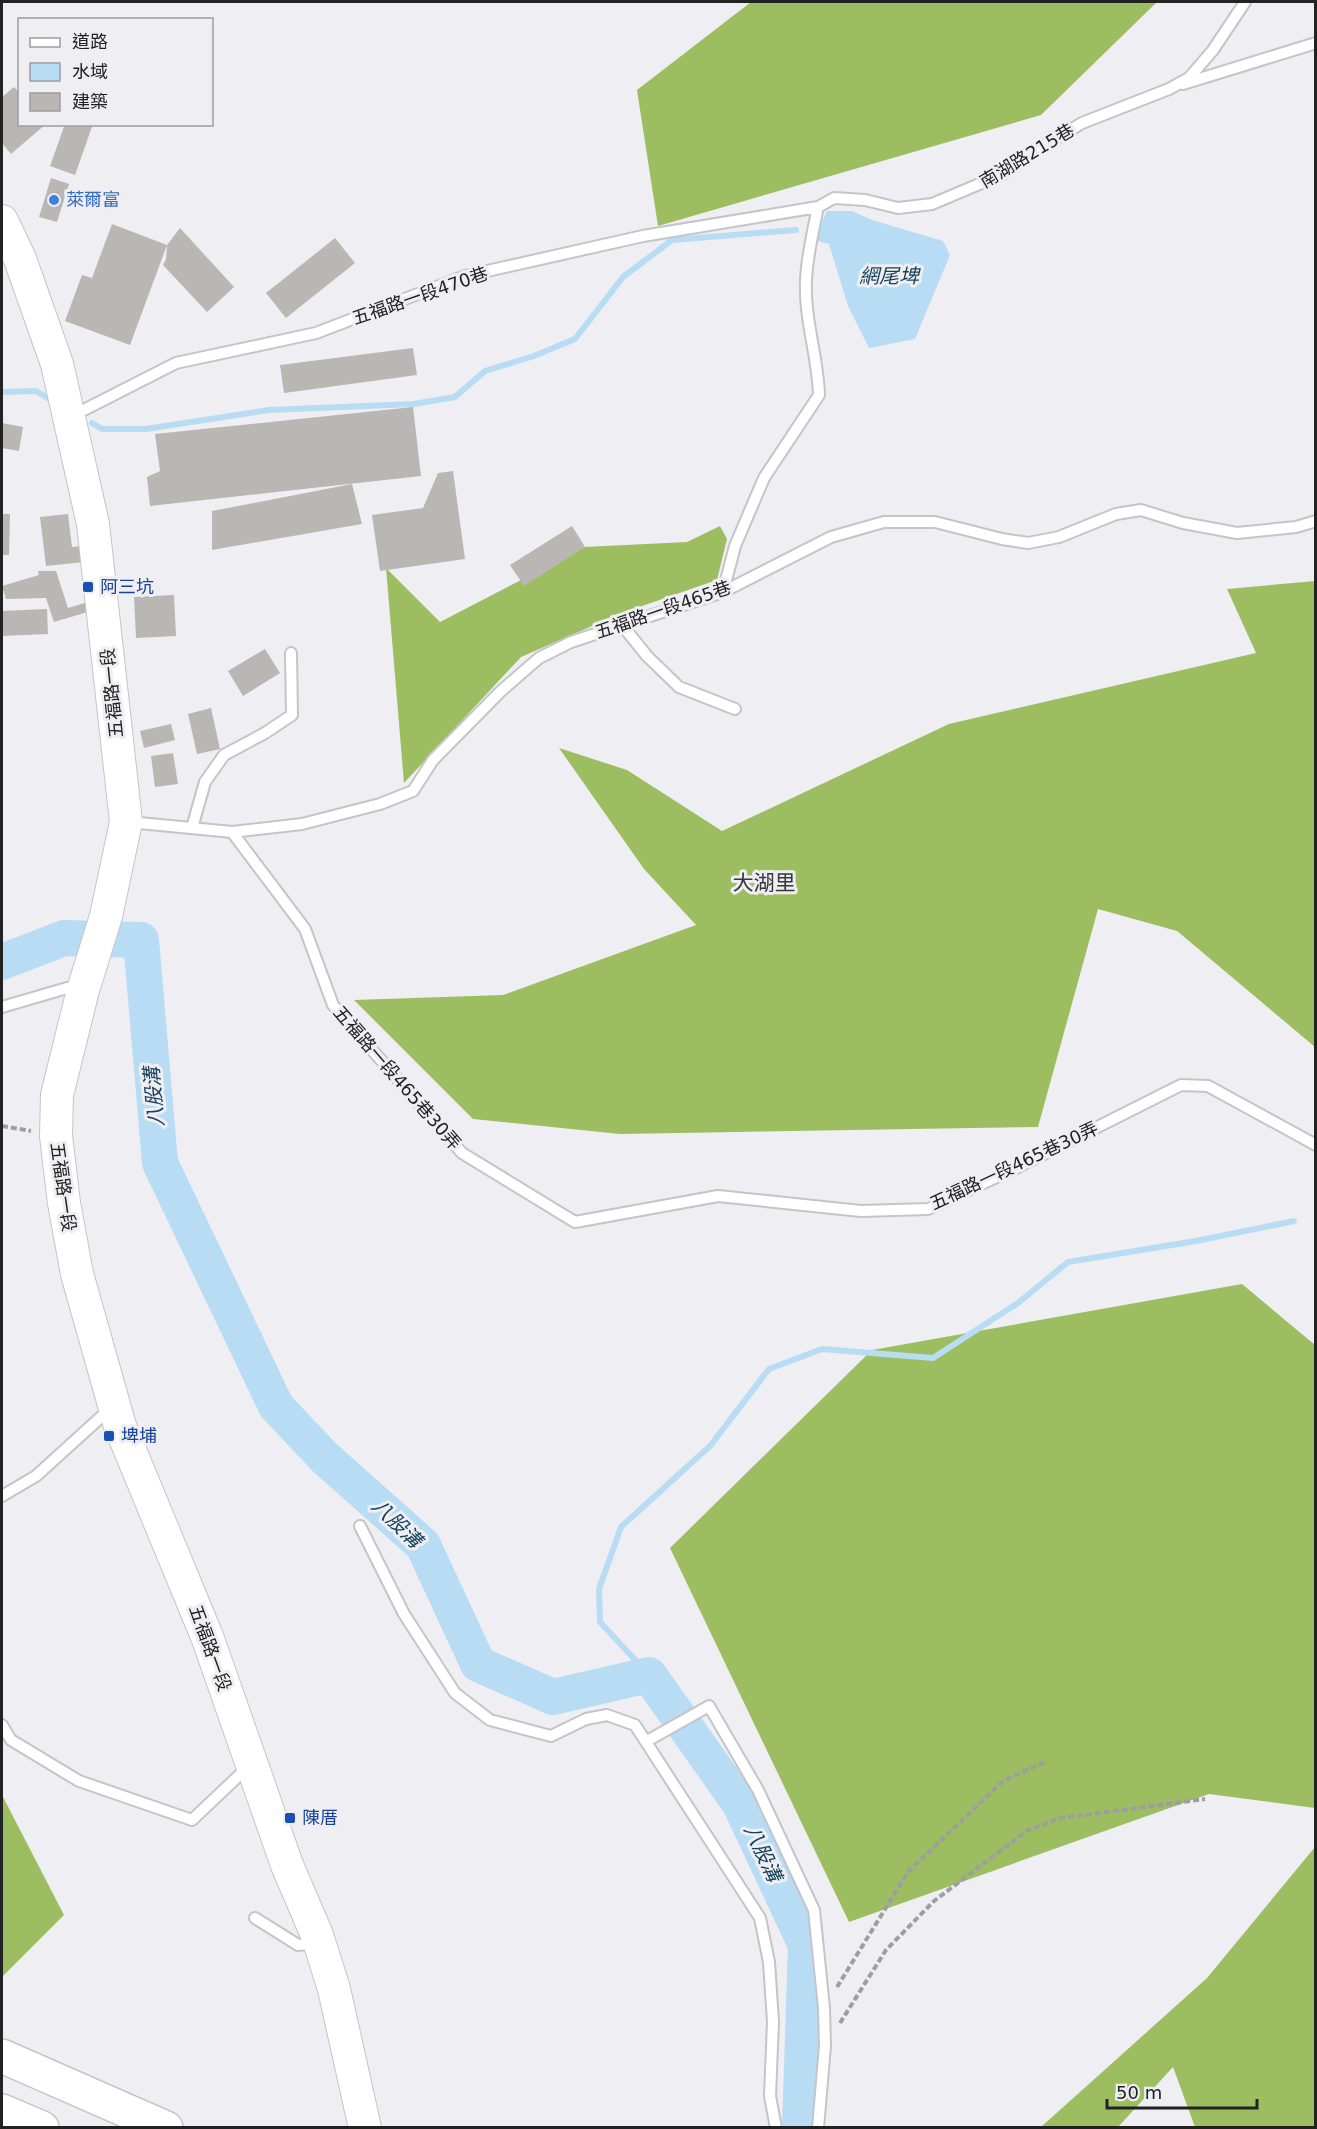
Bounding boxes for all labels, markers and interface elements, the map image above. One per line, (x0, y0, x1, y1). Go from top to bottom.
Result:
legend (18, 18, 213, 126)
text: 道路 (72, 31, 108, 52)
text: 水域 (72, 61, 108, 82)
text: 建築 (72, 91, 108, 112)
street label: 南湖路215巷 (976, 119, 1078, 192)
place label: 萊爾富 (66, 189, 120, 210)
marker: 萊爾富 (47, 193, 61, 207)
street label: 五福路一段470巷 (349, 262, 491, 329)
water label: 網尾埤 (859, 264, 921, 288)
place label: 阿三坑 (100, 576, 154, 597)
street label: 五福路一段465巷 (592, 576, 734, 643)
marker: 阿三坑 (81, 580, 95, 594)
street label: 五福路一段 (96, 647, 127, 739)
district label: 大湖里 (733, 871, 796, 895)
street label: 五福路一段465巷30弄 (329, 1002, 465, 1154)
water label: 八股溝 (139, 1063, 169, 1128)
street label: 五福路一段465巷30弄 (926, 1117, 1101, 1214)
street label: 五福路一段 (47, 1141, 80, 1233)
place label: 埤埔 (121, 1425, 157, 1446)
marker: 埤埔 (102, 1429, 116, 1443)
water label: 八股溝 (367, 1494, 429, 1555)
street label: 五福路一段 (185, 1602, 236, 1694)
place label: 陳厝 (302, 1807, 338, 1828)
marker: 陳厝 (283, 1811, 297, 1825)
water label: 八股溝 (739, 1821, 788, 1888)
scale bar (1107, 2072, 1257, 2110)
text: 50 m (1116, 2082, 1162, 2103)

